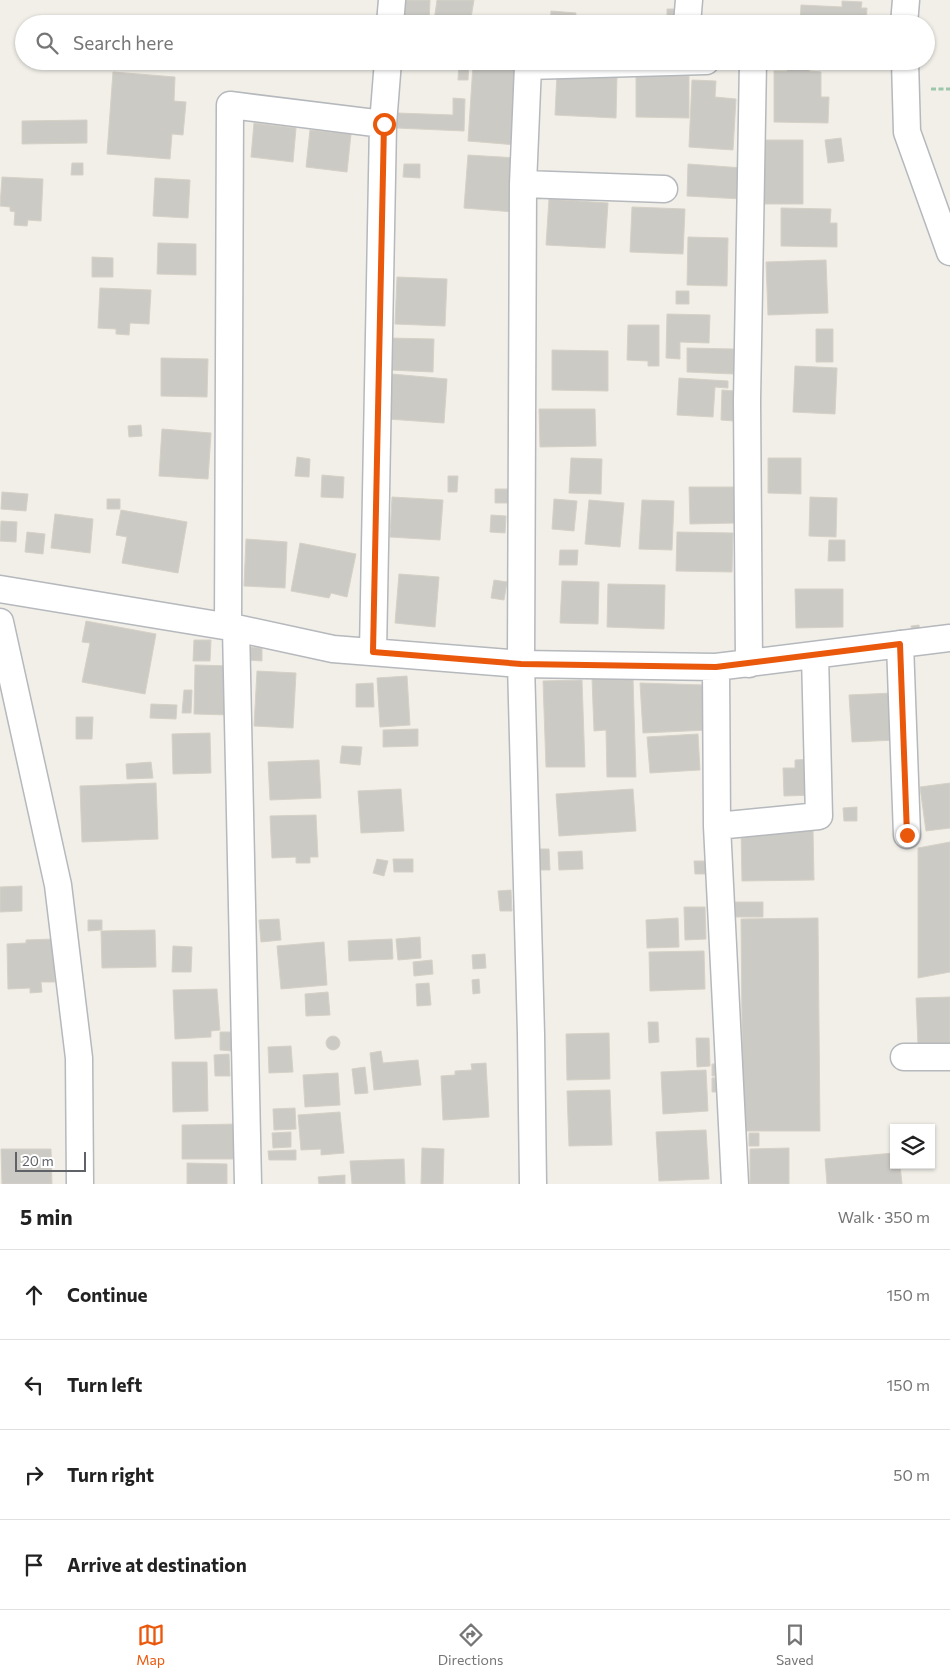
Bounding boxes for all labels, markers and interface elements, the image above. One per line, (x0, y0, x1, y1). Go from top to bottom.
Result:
search box (15, 15, 935, 70)
icon: search (33, 29, 61, 57)
text: Search here (73, 31, 173, 54)
route start (373, 113, 396, 136)
route end (896, 824, 919, 847)
map controls (890, 1124, 935, 1169)
button: layers (890, 1124, 935, 1169)
scale bar (15, 1149, 86, 1172)
text: 20 m (22, 1152, 54, 1169)
text: 5 min (20, 1204, 73, 1229)
text: Walk · 350 m (838, 1207, 930, 1226)
icon: ahead (20, 1281, 48, 1309)
text: Continue (67, 1283, 147, 1306)
text: 150 m (887, 1285, 930, 1304)
icon: left (20, 1371, 48, 1399)
text: Turn left (67, 1373, 142, 1396)
text: 150 m (887, 1375, 930, 1394)
icon: right (20, 1461, 48, 1489)
text: Turn right (67, 1463, 154, 1486)
text: 50 m (893, 1465, 930, 1484)
icon: arrive (20, 1551, 48, 1579)
text: Arrive at destination (67, 1553, 247, 1576)
tab: Map (136, 1621, 165, 1668)
tab: Directions (438, 1621, 503, 1668)
tab: Saved (776, 1621, 814, 1668)

